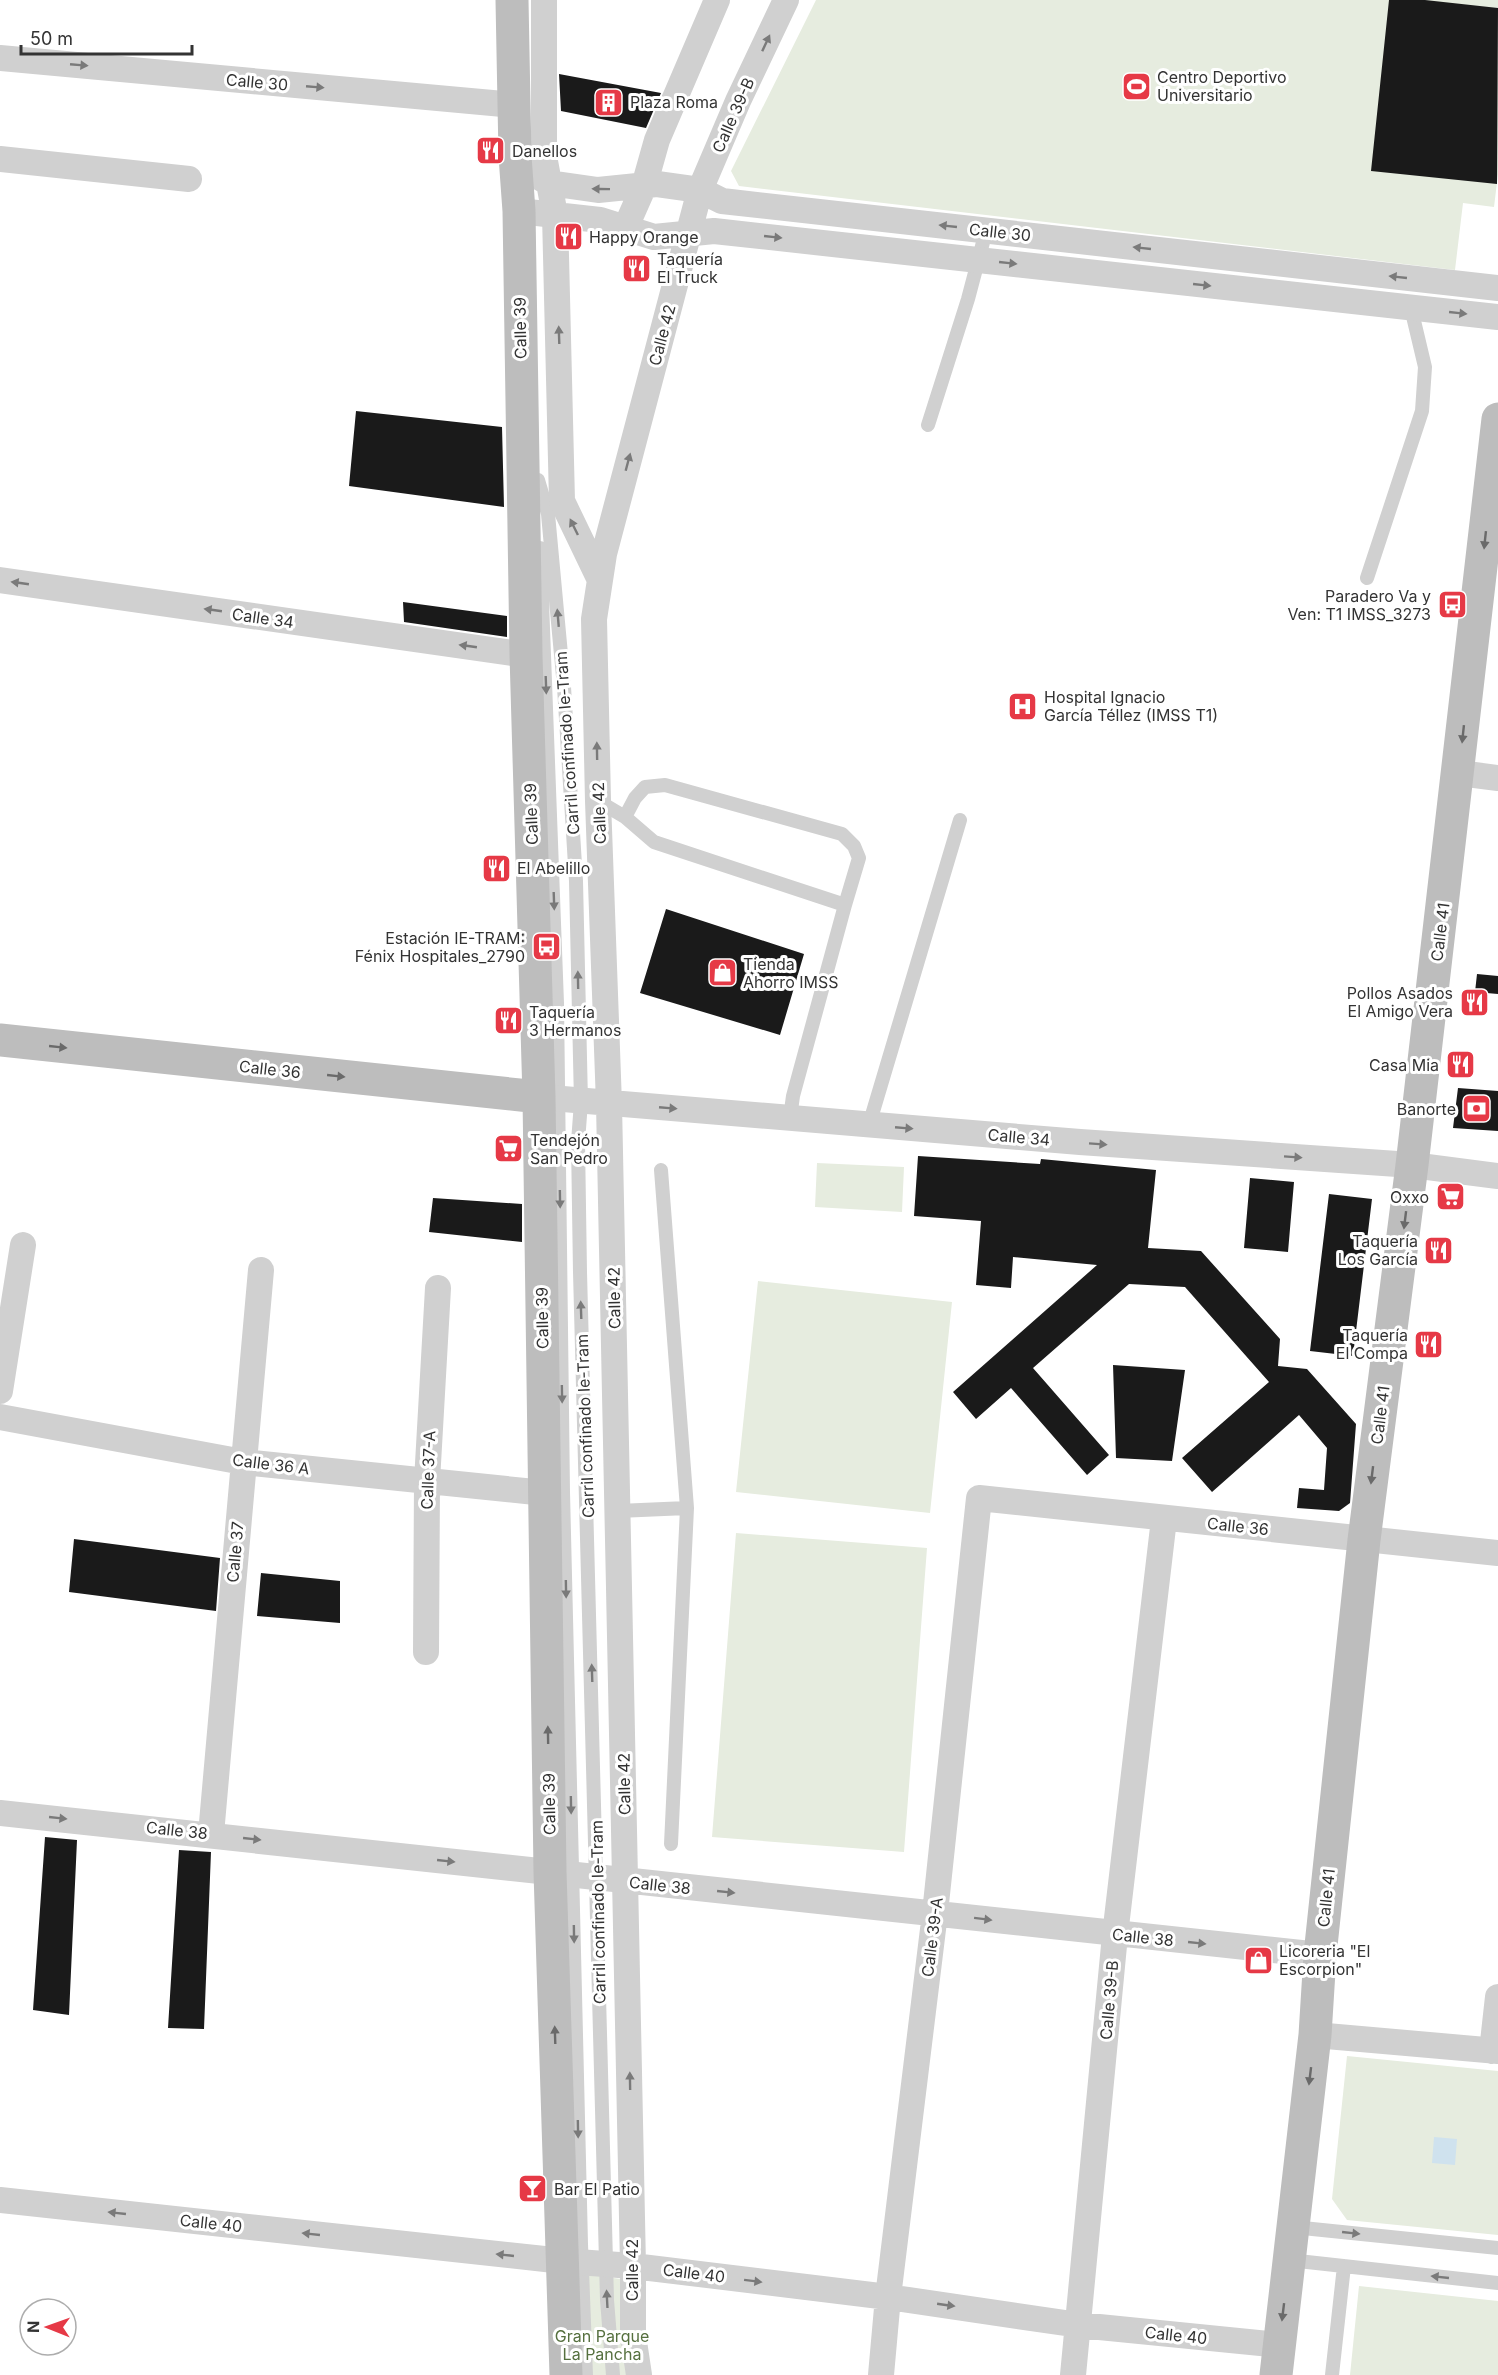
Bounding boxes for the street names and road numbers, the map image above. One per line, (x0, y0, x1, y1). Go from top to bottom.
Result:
street label: Calle 30 (225, 69, 289, 95)
street label: Calle 39-B (708, 74, 758, 156)
street label: Calle 30 (968, 219, 1032, 245)
street label: Calle 39 (509, 297, 531, 359)
street label: Calle 42 (644, 302, 680, 368)
street label: Calle 34 (231, 604, 295, 632)
street label: Carril confinado Ie-Tram (551, 651, 583, 835)
street label: Calle 42 (588, 781, 610, 845)
street label: Calle 39 (520, 783, 542, 845)
street label: Calle 41 (1426, 902, 1454, 962)
street label: Calle 36 (238, 1056, 302, 1082)
street label: Calle 34 (987, 1124, 1051, 1150)
street label: Calle 42 (603, 1267, 625, 1329)
street label: Calle 39 (531, 1287, 553, 1349)
street label: Carril confinado Ie-Tram (572, 1334, 598, 1518)
street label: Calle 41 (1366, 1385, 1394, 1445)
street label: Calle 37-A (417, 1430, 439, 1510)
street label: Calle 36 A (231, 1449, 311, 1479)
street label: Calle 36 (1206, 1513, 1270, 1539)
street label: Calle 37 (222, 1521, 248, 1583)
street label: Calle 42 (613, 1753, 635, 1815)
street label: Calle 39 (538, 1773, 560, 1835)
street label: Calle 38 (145, 1817, 209, 1843)
street label: Carril confinado Ie-Tram (586, 1820, 610, 2004)
street label: Calle 41 (1313, 1868, 1339, 1928)
street label: Calle 38 (628, 1872, 692, 1898)
street label: Calle 39-A (917, 1896, 947, 1978)
street label: Calle 38 (1111, 1924, 1175, 1950)
street label: Calle 39-B (1096, 1959, 1122, 2041)
street label: Calle 40 (179, 2210, 243, 2236)
street label: Calle 42 (622, 2239, 642, 2301)
street label: Calle 40 (662, 2259, 726, 2287)
street label: Calle 40 (1144, 2322, 1208, 2348)

